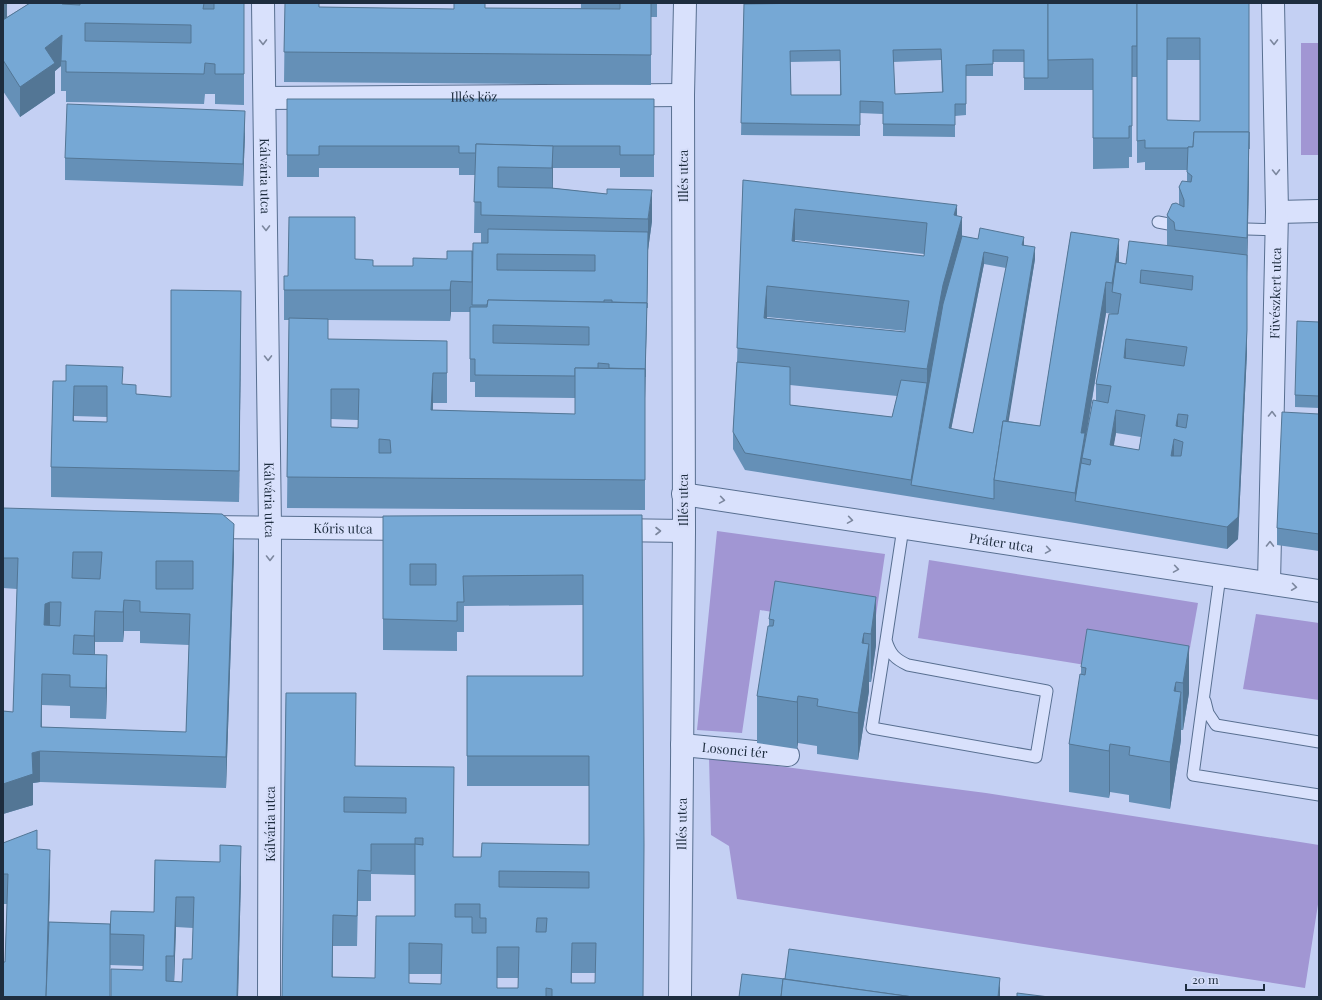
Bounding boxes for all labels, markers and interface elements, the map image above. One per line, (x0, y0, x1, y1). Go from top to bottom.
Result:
one-way arrow (259, 39, 268, 45)
one-way arrow (1269, 39, 1278, 45)
street label: Illés köz (450, 87, 498, 105)
street label: Kálvária utca (257, 138, 275, 214)
street label: Illés utca (674, 149, 691, 202)
one-way arrow (1272, 169, 1280, 175)
one-way arrow (262, 225, 270, 231)
street label: Füvészkert utca (1265, 247, 1284, 339)
one-way arrow (264, 355, 272, 361)
one-way arrow (1268, 411, 1276, 417)
street label: Kálvária utca (261, 462, 279, 538)
street label: Illés utca (674, 473, 691, 526)
one-way arrow (718, 495, 725, 504)
one-way arrow (847, 515, 853, 524)
street label: Kőris utca (313, 519, 373, 537)
one-way arrow (655, 527, 661, 535)
street label: Práter utca (968, 529, 1035, 555)
one-way arrow (1265, 541, 1274, 547)
one-way arrow (1045, 545, 1051, 554)
one-way arrow (266, 555, 274, 561)
one-way arrow (1173, 565, 1179, 573)
one-way arrow (1291, 582, 1297, 591)
street label: Losonci tér (701, 738, 769, 761)
street label: Kálvária utca (261, 786, 278, 862)
street label: Illés utca (672, 797, 690, 850)
scale bar (1186, 966, 1264, 992)
text: 20 m (1192, 971, 1219, 987)

